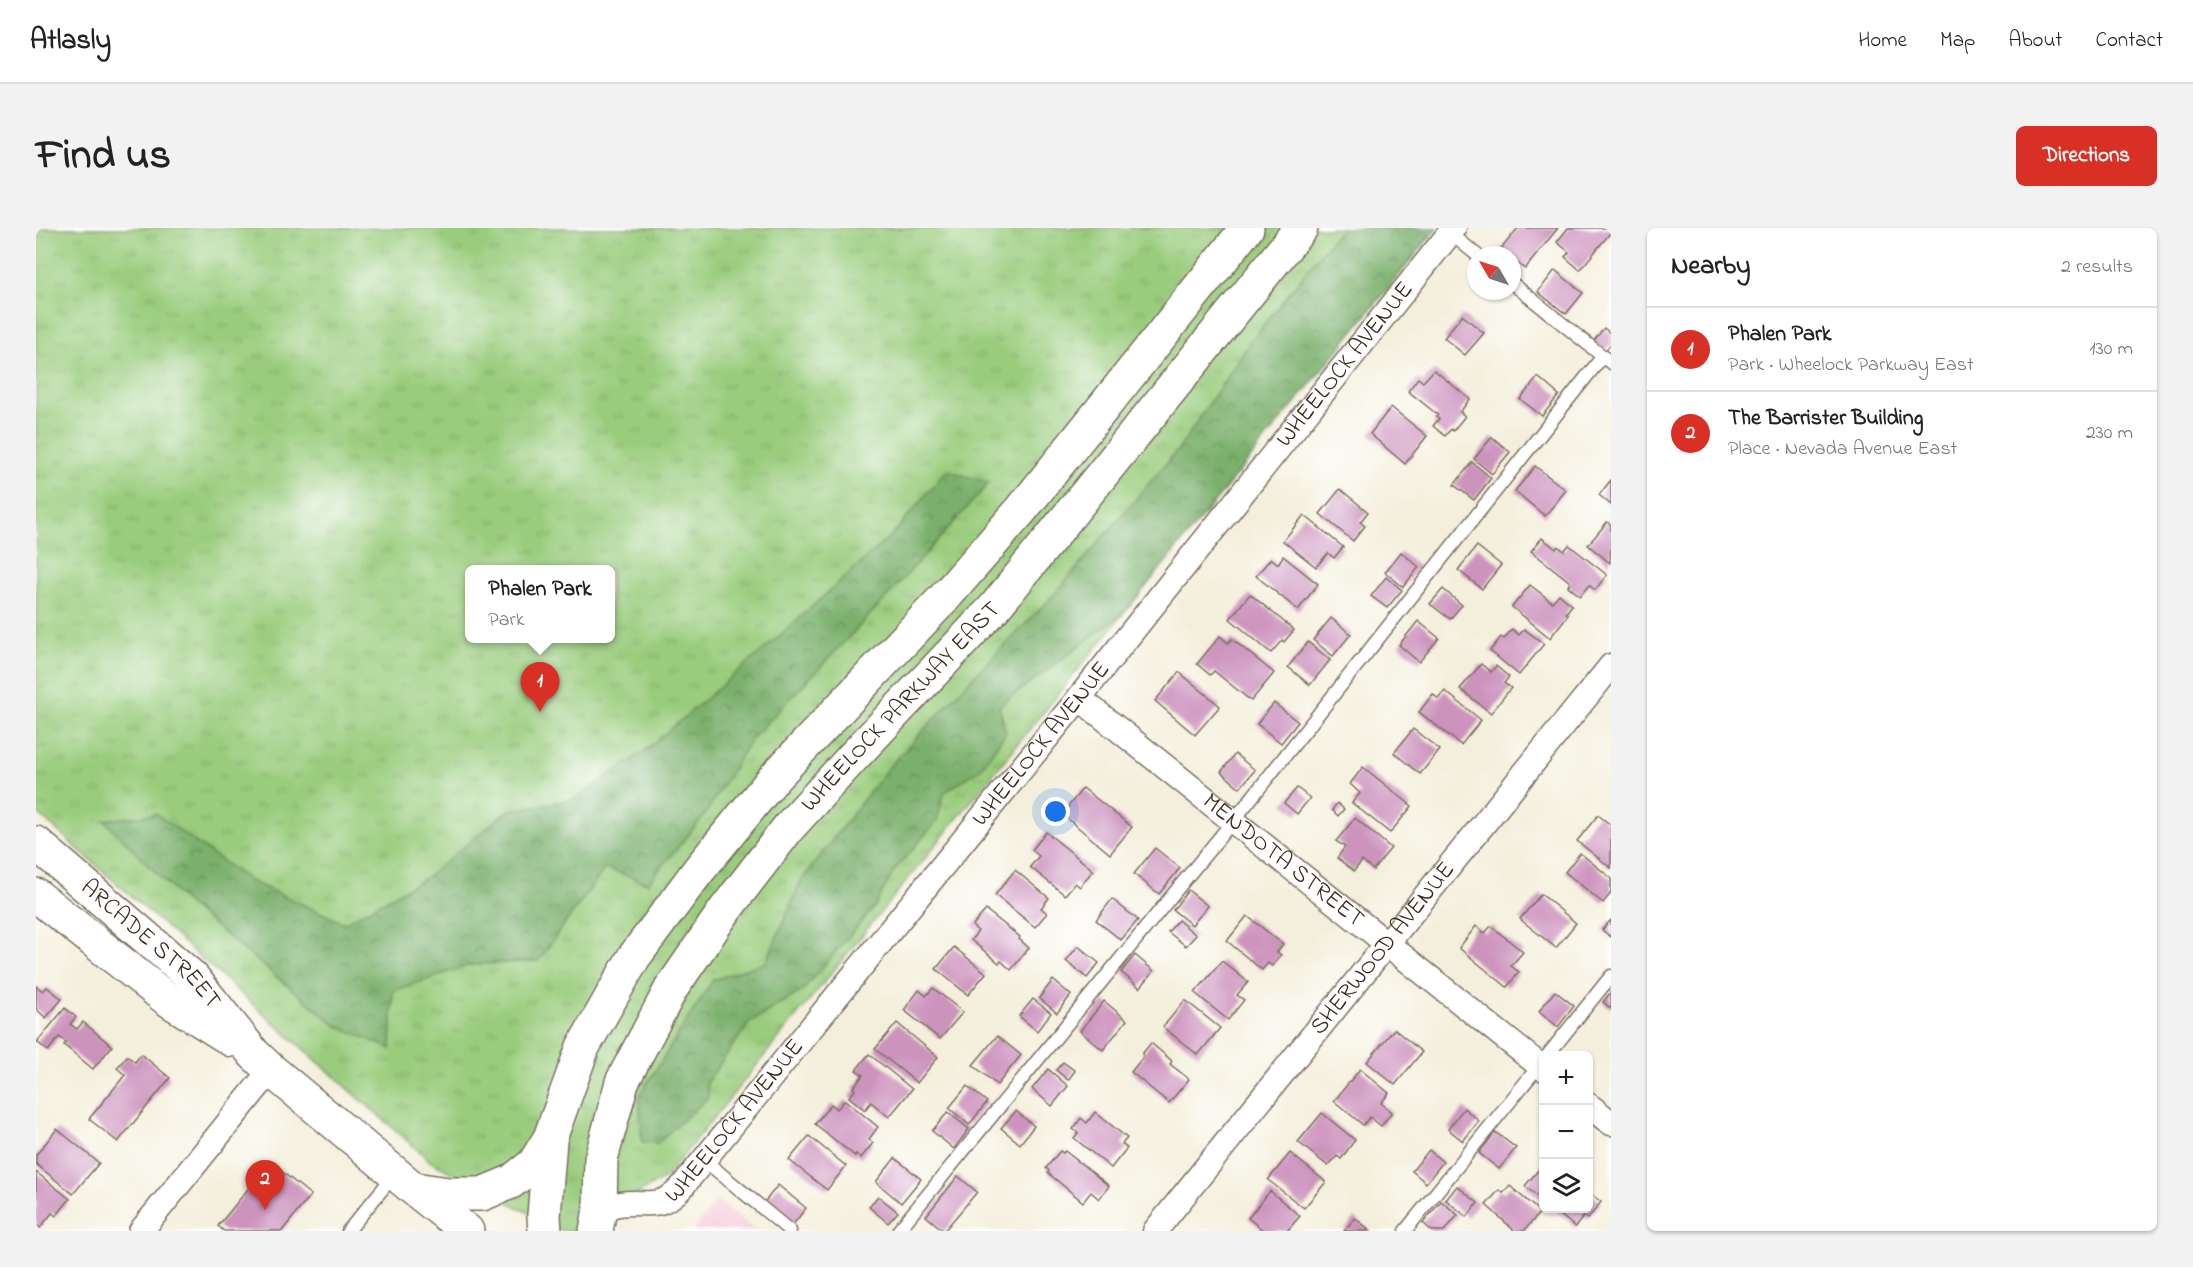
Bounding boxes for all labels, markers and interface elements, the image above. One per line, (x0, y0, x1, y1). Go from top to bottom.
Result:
text: Atlasly (30, 21, 111, 62)
text: Home (1858, 26, 1907, 56)
text: Map (1940, 26, 1975, 56)
text: About (2008, 26, 2062, 56)
text: Contact (2095, 26, 2163, 56)
text: Find us (36, 126, 171, 187)
button: Directions (2016, 126, 2157, 186)
north arrow (1467, 246, 1521, 300)
text: Nearby (1671, 248, 1750, 286)
text: 2 results (2061, 253, 2133, 282)
street label: WHEELOCK AVENUE (1268, 274, 1422, 455)
text: Phalen Park (1728, 319, 1831, 351)
text: 1 (1687, 335, 1694, 364)
text: 130 m (2089, 335, 2133, 364)
text: Park · Wheelock Parkway East (1728, 351, 1974, 380)
text: The Barrister Building (1728, 403, 1924, 435)
text: 2 (1686, 419, 1695, 448)
text: 230 m (2086, 419, 2133, 448)
text: Place · Nevada Avenue East (1728, 435, 1957, 464)
popup (465, 565, 615, 643)
text: Phalen Park (488, 574, 592, 606)
street label: WHEELOCK PARKWAY EAST (793, 593, 1009, 820)
text: Park (488, 606, 524, 635)
street label: WHEELOCK AVENUE (964, 654, 1119, 834)
pin: 1 (520, 662, 560, 712)
street label: MENDOTA STREET (1194, 785, 1372, 937)
your location (1041, 797, 1070, 826)
street label: SHERWOOD AVENUE (1302, 854, 1464, 1043)
street label: ARCADE STREET (72, 871, 229, 1017)
street label: WHEELOCK AVENUE (657, 1031, 813, 1212)
map controls (1539, 1051, 1593, 1213)
button: + (1539, 1051, 1593, 1105)
button: − (1539, 1105, 1593, 1159)
button: layers (1539, 1159, 1593, 1213)
pin: 2 (246, 1160, 284, 1210)

